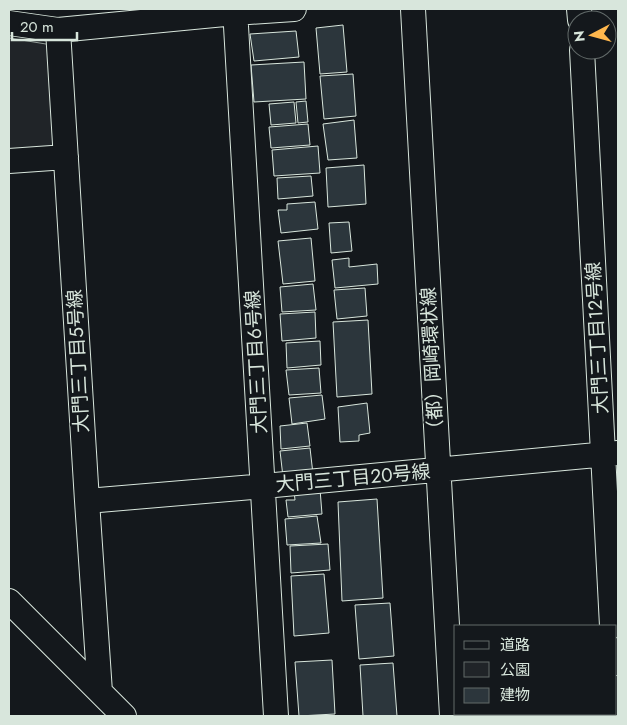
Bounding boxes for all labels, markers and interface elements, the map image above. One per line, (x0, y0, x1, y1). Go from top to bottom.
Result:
scale bar (12, 10, 78, 42)
north arrow (567, 10, 617, 60)
text: 20 m (20, 16, 54, 38)
text: N (569, 30, 590, 43)
street label: 大門三丁目12号線 (580, 261, 614, 415)
street label: （都）岡崎環状線 (415, 286, 449, 440)
street label: 大門三丁目5号線 (61, 289, 95, 433)
street label: 大門三丁目6号線 (239, 289, 273, 435)
street label: 大門三丁目20号線 (275, 458, 431, 498)
legend (454, 625, 617, 715)
text: 道路 (500, 634, 530, 656)
text: 公園 (500, 659, 530, 681)
text: 建物 (500, 684, 530, 706)

